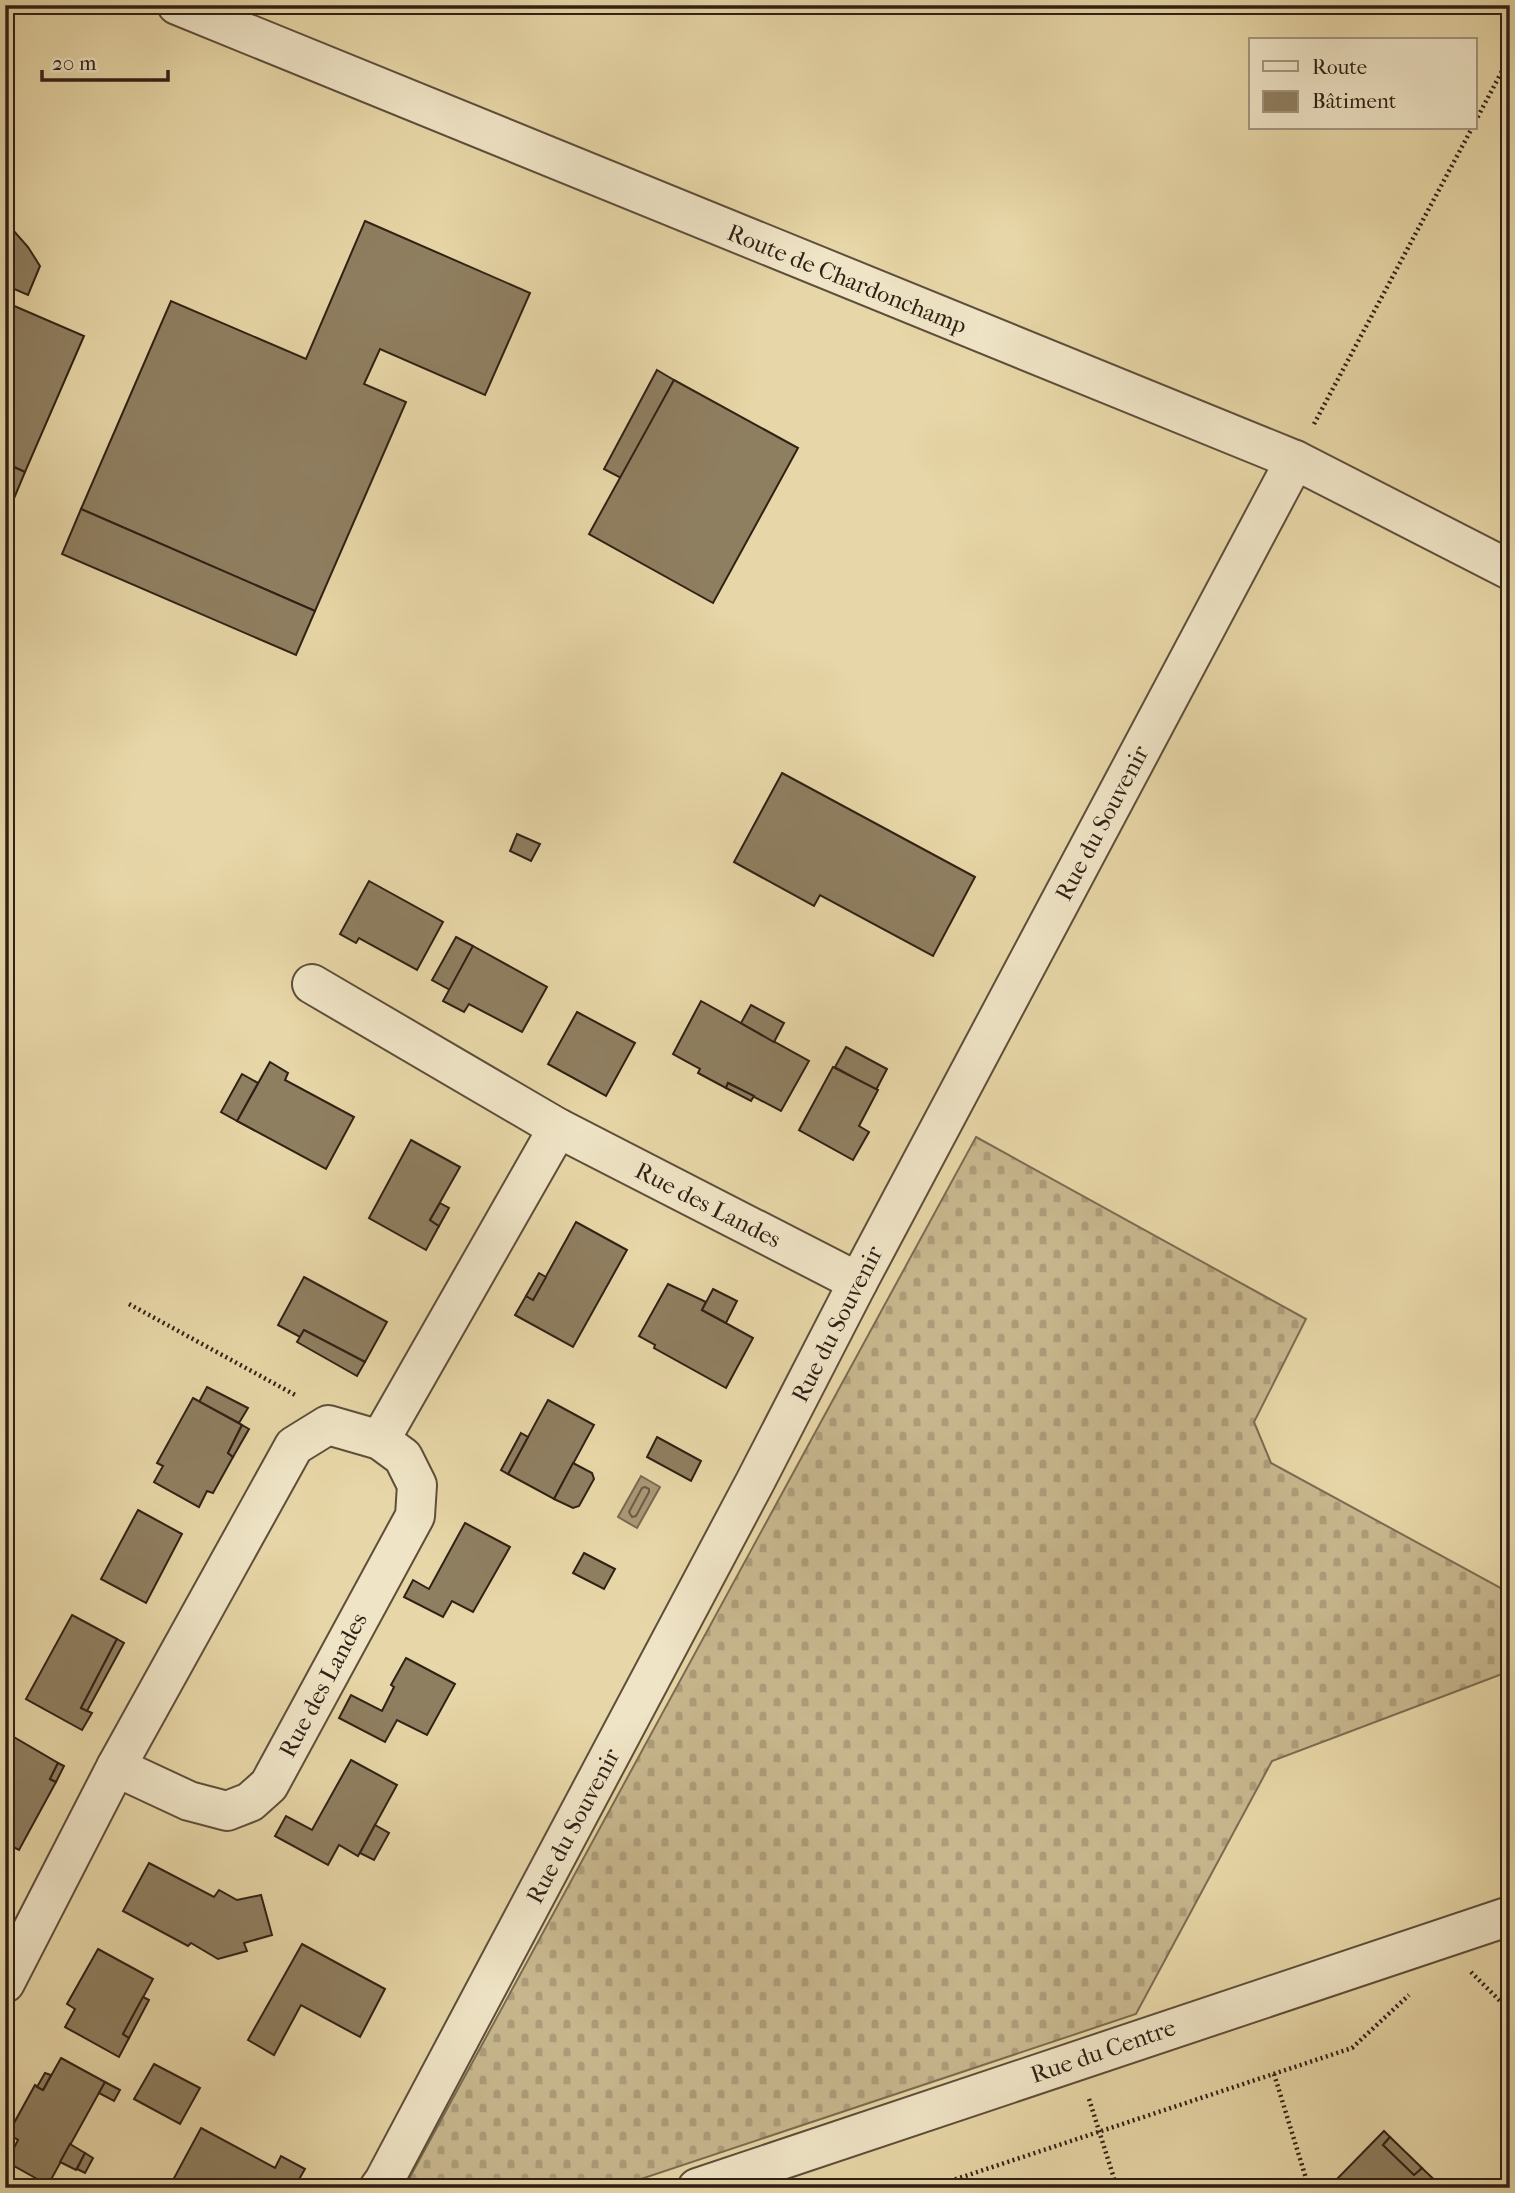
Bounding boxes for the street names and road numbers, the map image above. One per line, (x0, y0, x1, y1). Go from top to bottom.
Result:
street label: Route de Chardonchamp (723, 218, 971, 340)
street label: Rue du Souvenir (1049, 740, 1155, 905)
street label: Rue des Landes (630, 1156, 786, 1254)
street label: Rue du Souvenir (786, 1240, 889, 1407)
street label: Rue des Landes (273, 1608, 373, 1762)
street label: Rue du Souvenir (520, 1743, 626, 1908)
street label: Rue du Centre (1027, 2013, 1179, 2089)

